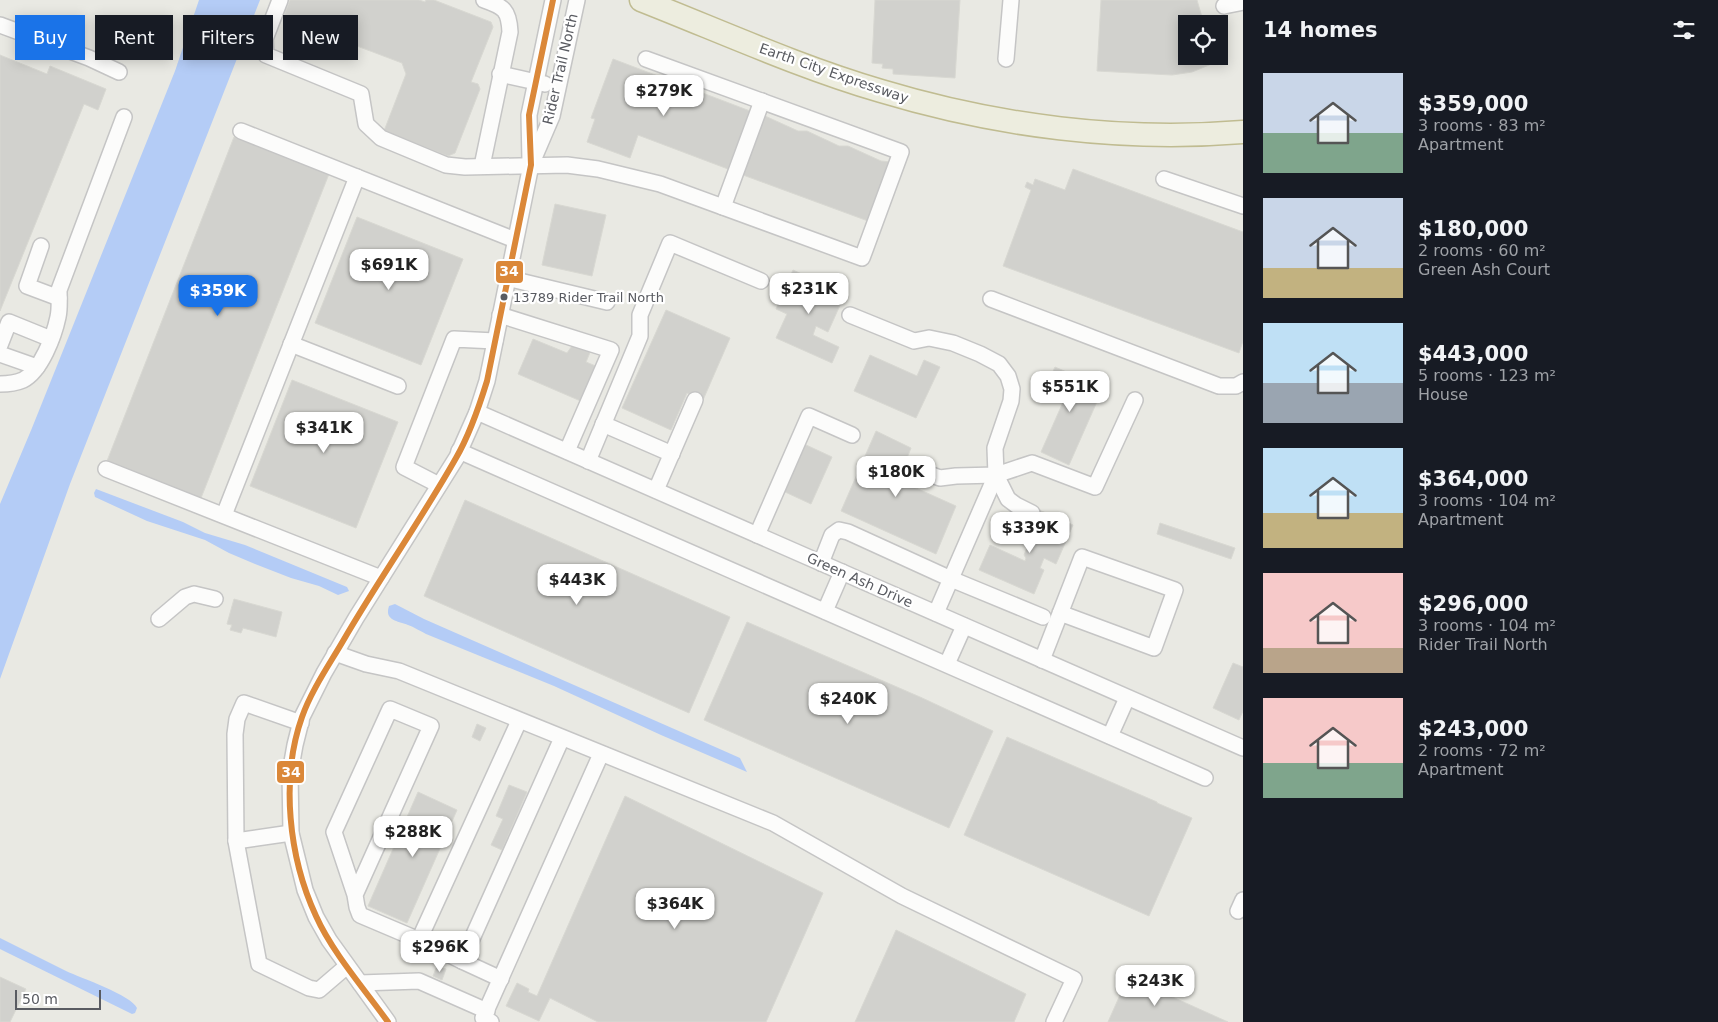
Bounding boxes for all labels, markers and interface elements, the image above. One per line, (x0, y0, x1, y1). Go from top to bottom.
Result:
street label: Rider Trail North (539, 12, 581, 126)
chip: Buy (15, 15, 85, 60)
chip: Rent (95, 15, 173, 60)
chip: Filters (183, 15, 273, 60)
chip: New (283, 15, 358, 60)
map controls (1178, 15, 1228, 65)
button: locate (1178, 15, 1228, 65)
icon: filters (1670, 16, 1698, 44)
text: 14 homes (1263, 18, 1378, 42)
street label: Earth City Expressway (757, 40, 911, 106)
pin: $279K (629, 74, 699, 117)
text: $279K (636, 81, 692, 100)
text: $359,000 (1418, 92, 1528, 116)
icon: home (1303, 93, 1363, 153)
text: 3 rooms · 83 m² (1418, 116, 1546, 135)
text: Apartment (1418, 135, 1504, 154)
text: $180,000 (1418, 217, 1528, 241)
icon: home (1303, 218, 1363, 278)
text: 2 rooms · 60 m² (1418, 241, 1546, 260)
pin: $691K (354, 248, 424, 291)
text: $691K (361, 255, 417, 274)
line badge: 34 (495, 260, 524, 284)
text: Green Ash Court (1418, 260, 1550, 279)
text: 34 (499, 263, 519, 279)
pin: $231K (774, 272, 844, 315)
pin: $359K (183, 274, 253, 317)
text: $231K (781, 279, 837, 298)
text: $359K (190, 281, 246, 300)
place label: 13789 Rider Trail North (513, 290, 664, 305)
marker: 13789 Rider Trail North (499, 292, 509, 302)
text: $443,000 (1418, 342, 1528, 366)
icon: home (1303, 343, 1363, 403)
text: 5 rooms · 123 m² (1418, 366, 1556, 385)
pin: $551K (1035, 370, 1105, 413)
text: $551K (1042, 377, 1098, 396)
text: House (1418, 385, 1468, 404)
pin: $341K (289, 412, 359, 454)
text: $341K (296, 418, 352, 437)
pin: $180K (861, 456, 931, 498)
text: $180K (868, 462, 924, 481)
text: $364,000 (1418, 467, 1528, 491)
icon: home (1303, 468, 1363, 528)
text: 3 rooms · 104 m² (1418, 491, 1556, 510)
text: Apartment (1418, 510, 1504, 529)
pin: $339K (995, 512, 1065, 554)
text: $339K (1002, 518, 1058, 537)
street label: Green Ash Drive (805, 549, 915, 611)
pin: $443K (542, 564, 612, 606)
text: $443K (549, 570, 605, 589)
text: $296,000 (1418, 592, 1528, 616)
icon: home (1303, 593, 1363, 653)
text: 3 rooms · 104 m² (1418, 616, 1556, 635)
text: Rider Trail North (1418, 635, 1548, 654)
pin: $240K (813, 682, 883, 725)
text: $240K (820, 689, 876, 708)
text: $243,000 (1418, 717, 1528, 741)
icon: home (1303, 718, 1363, 778)
text: 2 rooms · 72 m² (1418, 741, 1546, 760)
line badge: 34 (276, 760, 305, 784)
text: Apartment (1418, 760, 1504, 779)
text: 34 (281, 764, 301, 780)
pin: $288K (378, 816, 448, 858)
text: $288K (385, 822, 441, 841)
pin: $364K (640, 888, 710, 930)
text: $364K (647, 894, 703, 913)
pin: $296K (405, 930, 475, 973)
text: $296K (412, 937, 468, 956)
pin: $243K (1120, 964, 1190, 1007)
text: $243K (1127, 971, 1183, 990)
scale bar (15, 987, 101, 1010)
text: 50 m (22, 991, 58, 1007)

